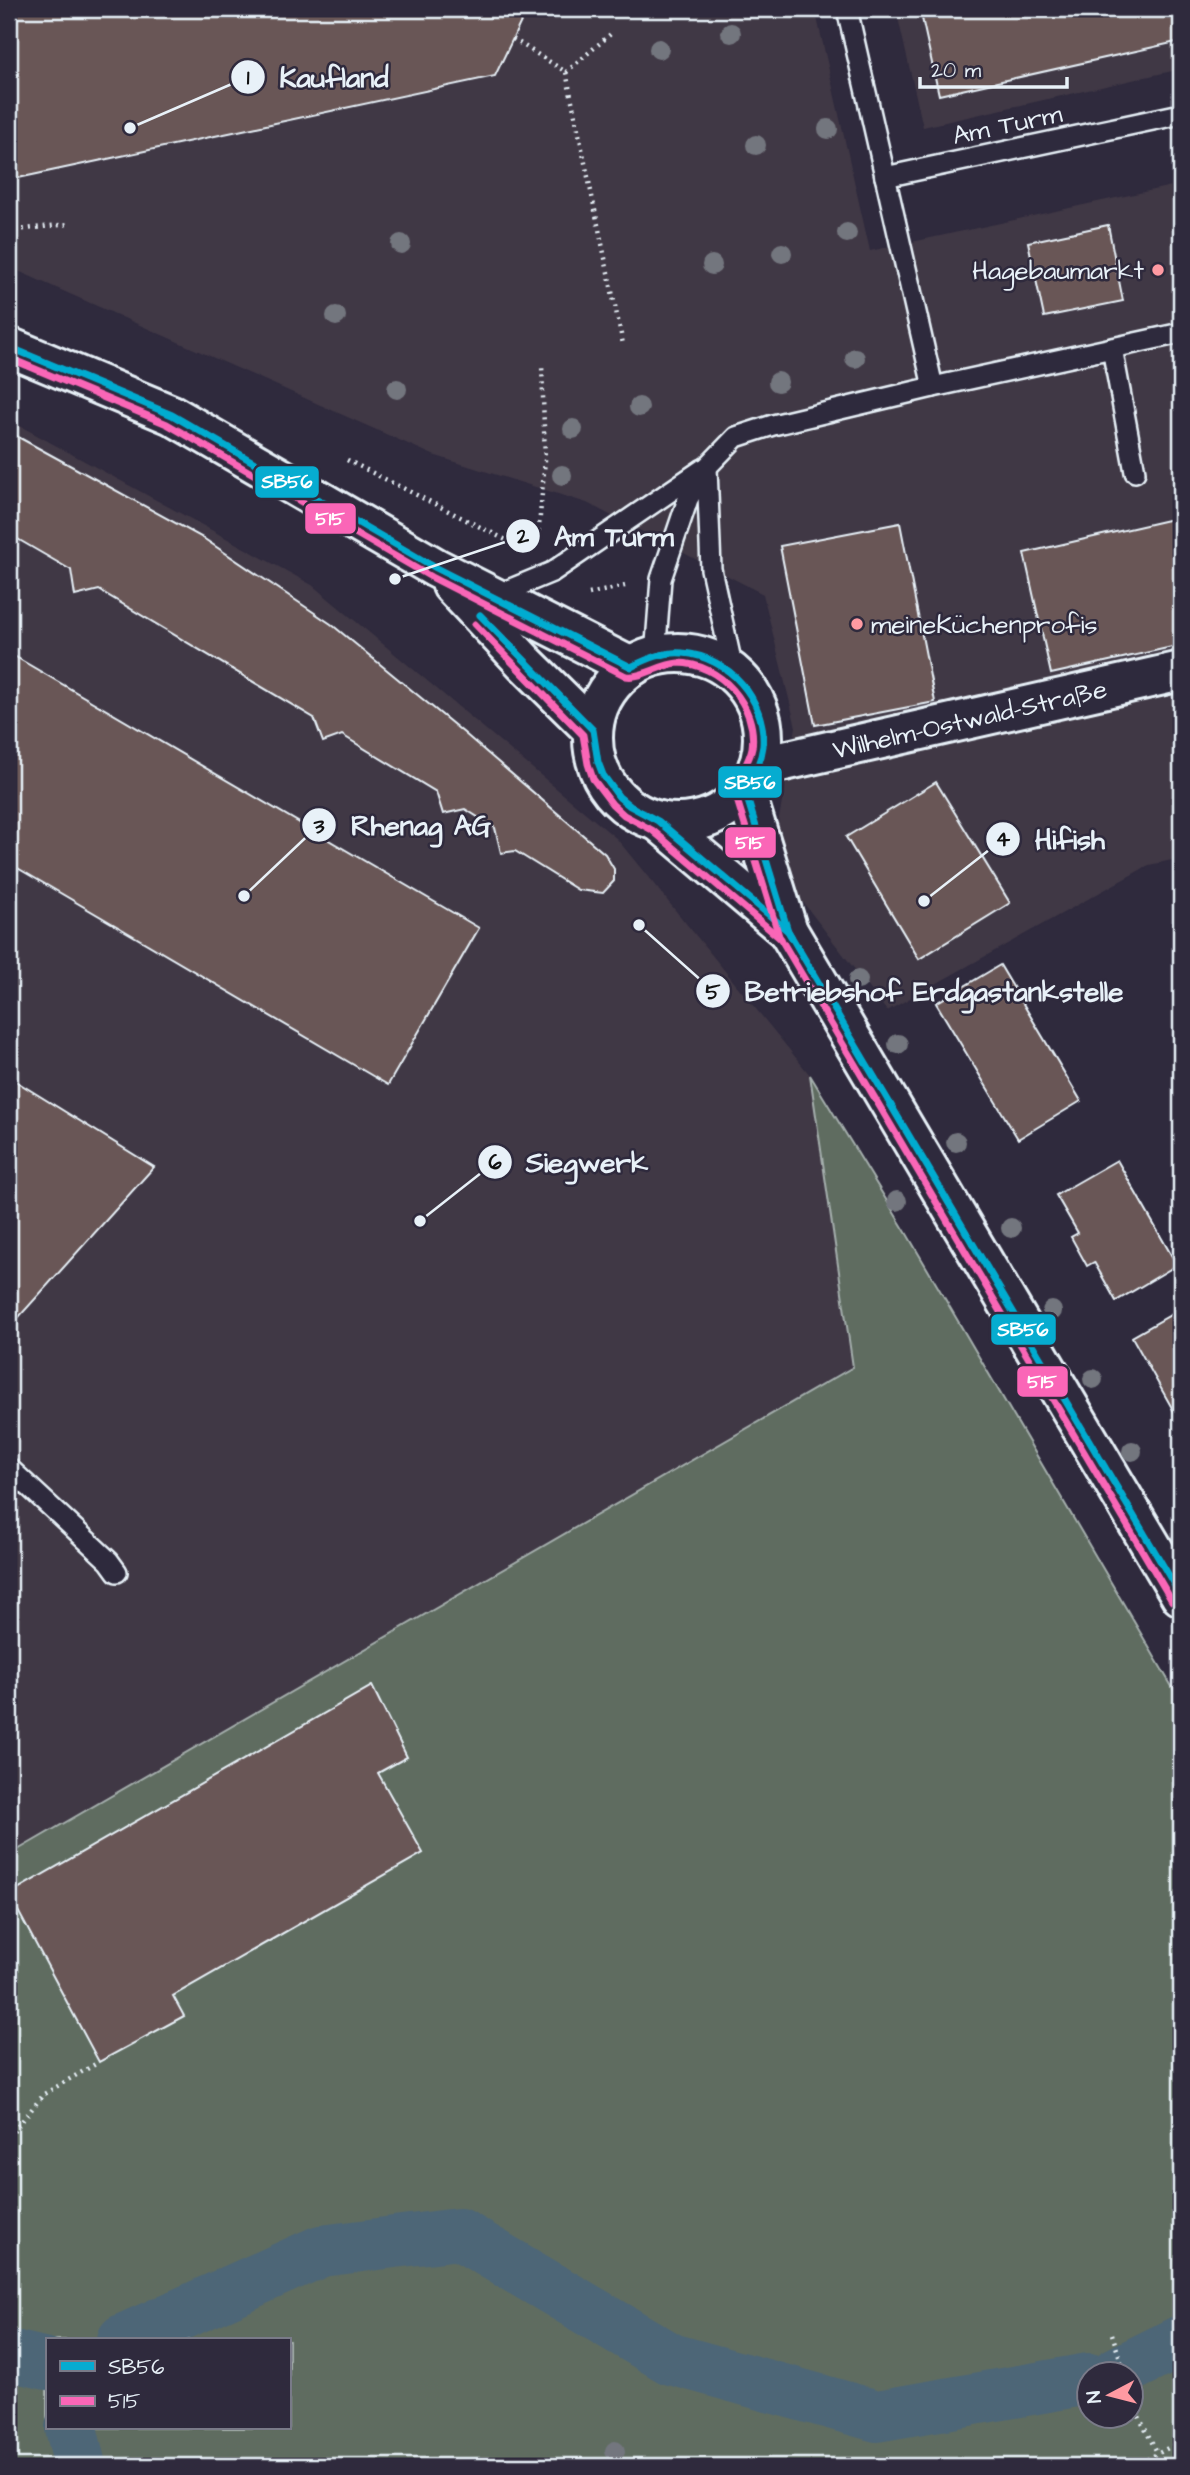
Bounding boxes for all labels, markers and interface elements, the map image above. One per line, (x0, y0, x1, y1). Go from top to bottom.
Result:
scale bar (920, 46, 1068, 90)
callout: Kaufland (230, 52, 402, 101)
text: 20 m (931, 56, 982, 85)
text: Kaufland (279, 59, 389, 98)
text: 1 (247, 63, 250, 92)
street label: Am Turm (949, 96, 1066, 154)
place label: Hagebaumarkt (972, 253, 1144, 291)
marker: Hagebaumarkt (1150, 262, 1166, 278)
line badge: SB56 (254, 465, 320, 499)
text: SB56 (260, 469, 313, 496)
line badge: 515 (304, 502, 357, 535)
text: 515 (315, 506, 345, 533)
callout: Am Turm (505, 511, 688, 560)
text: Am Turm (554, 518, 675, 557)
text: 2 (516, 522, 530, 551)
place label: meineKüchenprofis (871, 607, 1098, 643)
marker: meineKüchenprofis (849, 616, 865, 632)
street label: Wilhelm-Ostwald-Straße (829, 671, 1110, 768)
line badge: SB56 (717, 765, 783, 799)
text: SB56 (723, 770, 776, 797)
callout: Rhenag AG (301, 801, 505, 850)
text: Rhenag AG (351, 807, 492, 848)
text: 3 (313, 812, 325, 841)
callout: Hifish (986, 814, 1119, 863)
text: Hifish (1035, 821, 1106, 860)
text: 4 (996, 825, 1011, 854)
line badge: 515 (724, 826, 777, 859)
text: 515 (735, 830, 765, 857)
callout: Betriebshof Erdgastankstelle (696, 967, 1137, 1016)
text: Betriebshof Erdgastankstelle (745, 973, 1123, 1014)
text: 5 (706, 978, 722, 1007)
callout: Siegwerk (477, 1137, 663, 1186)
text: Siegwerk (525, 1144, 649, 1185)
text: 6 (488, 1148, 502, 1177)
line badge: SB56 (990, 1313, 1057, 1346)
text: SB56 (996, 1317, 1049, 1344)
line badge: 515 (1016, 1365, 1069, 1398)
text: 515 (1027, 1369, 1057, 1396)
legend (46, 2338, 290, 2430)
text: SB56 (108, 2353, 164, 2382)
north arrow (1074, 2360, 1144, 2430)
text: 515 (108, 2387, 141, 2416)
text: N (1080, 2389, 1109, 2404)

